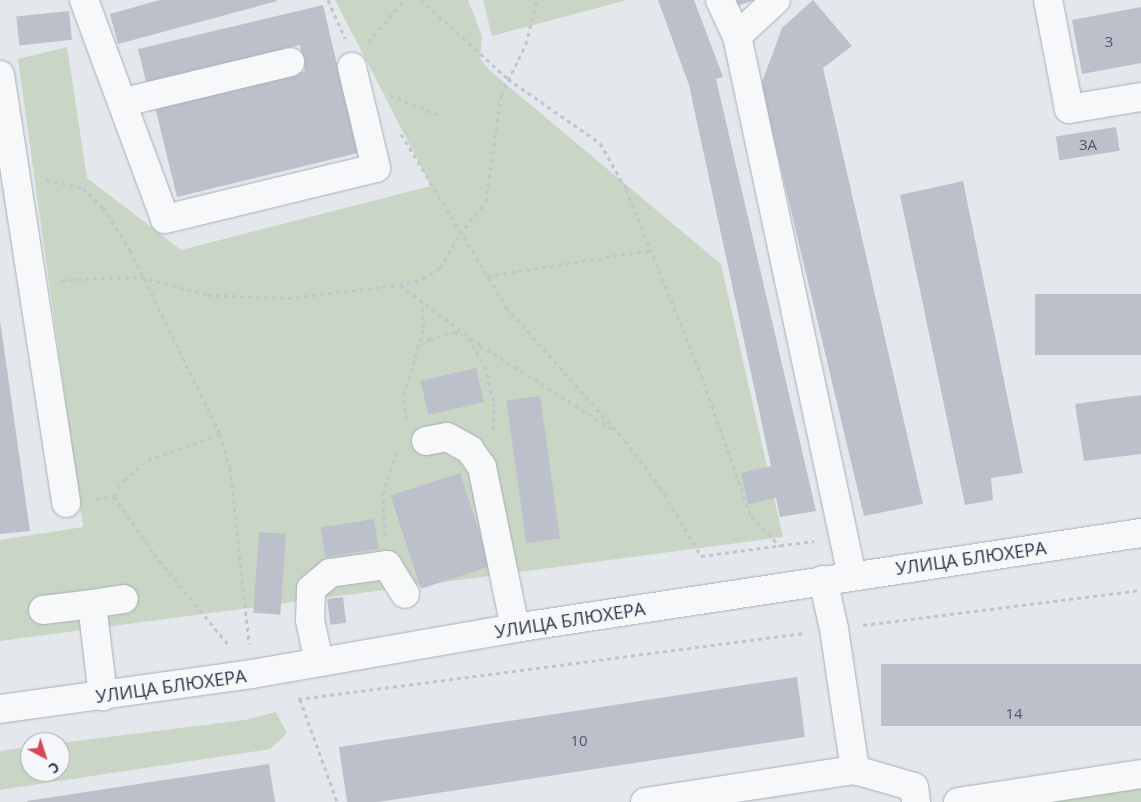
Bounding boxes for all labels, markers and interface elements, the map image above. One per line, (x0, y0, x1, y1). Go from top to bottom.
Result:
house number: 3 (1105, 33, 1113, 51)
house number: 3А (1079, 136, 1097, 154)
street label: УЛИЦА БЛЮХЕРА (894, 537, 1048, 579)
street label: УЛИЦА БЛЮХЕРА (493, 597, 647, 643)
street label: УЛИЦА БЛЮХЕРА (94, 665, 248, 707)
house number: 14 (1005, 705, 1023, 723)
north arrow (20, 732, 70, 782)
house number: 10 (570, 732, 588, 750)
text: С (45, 758, 64, 778)

